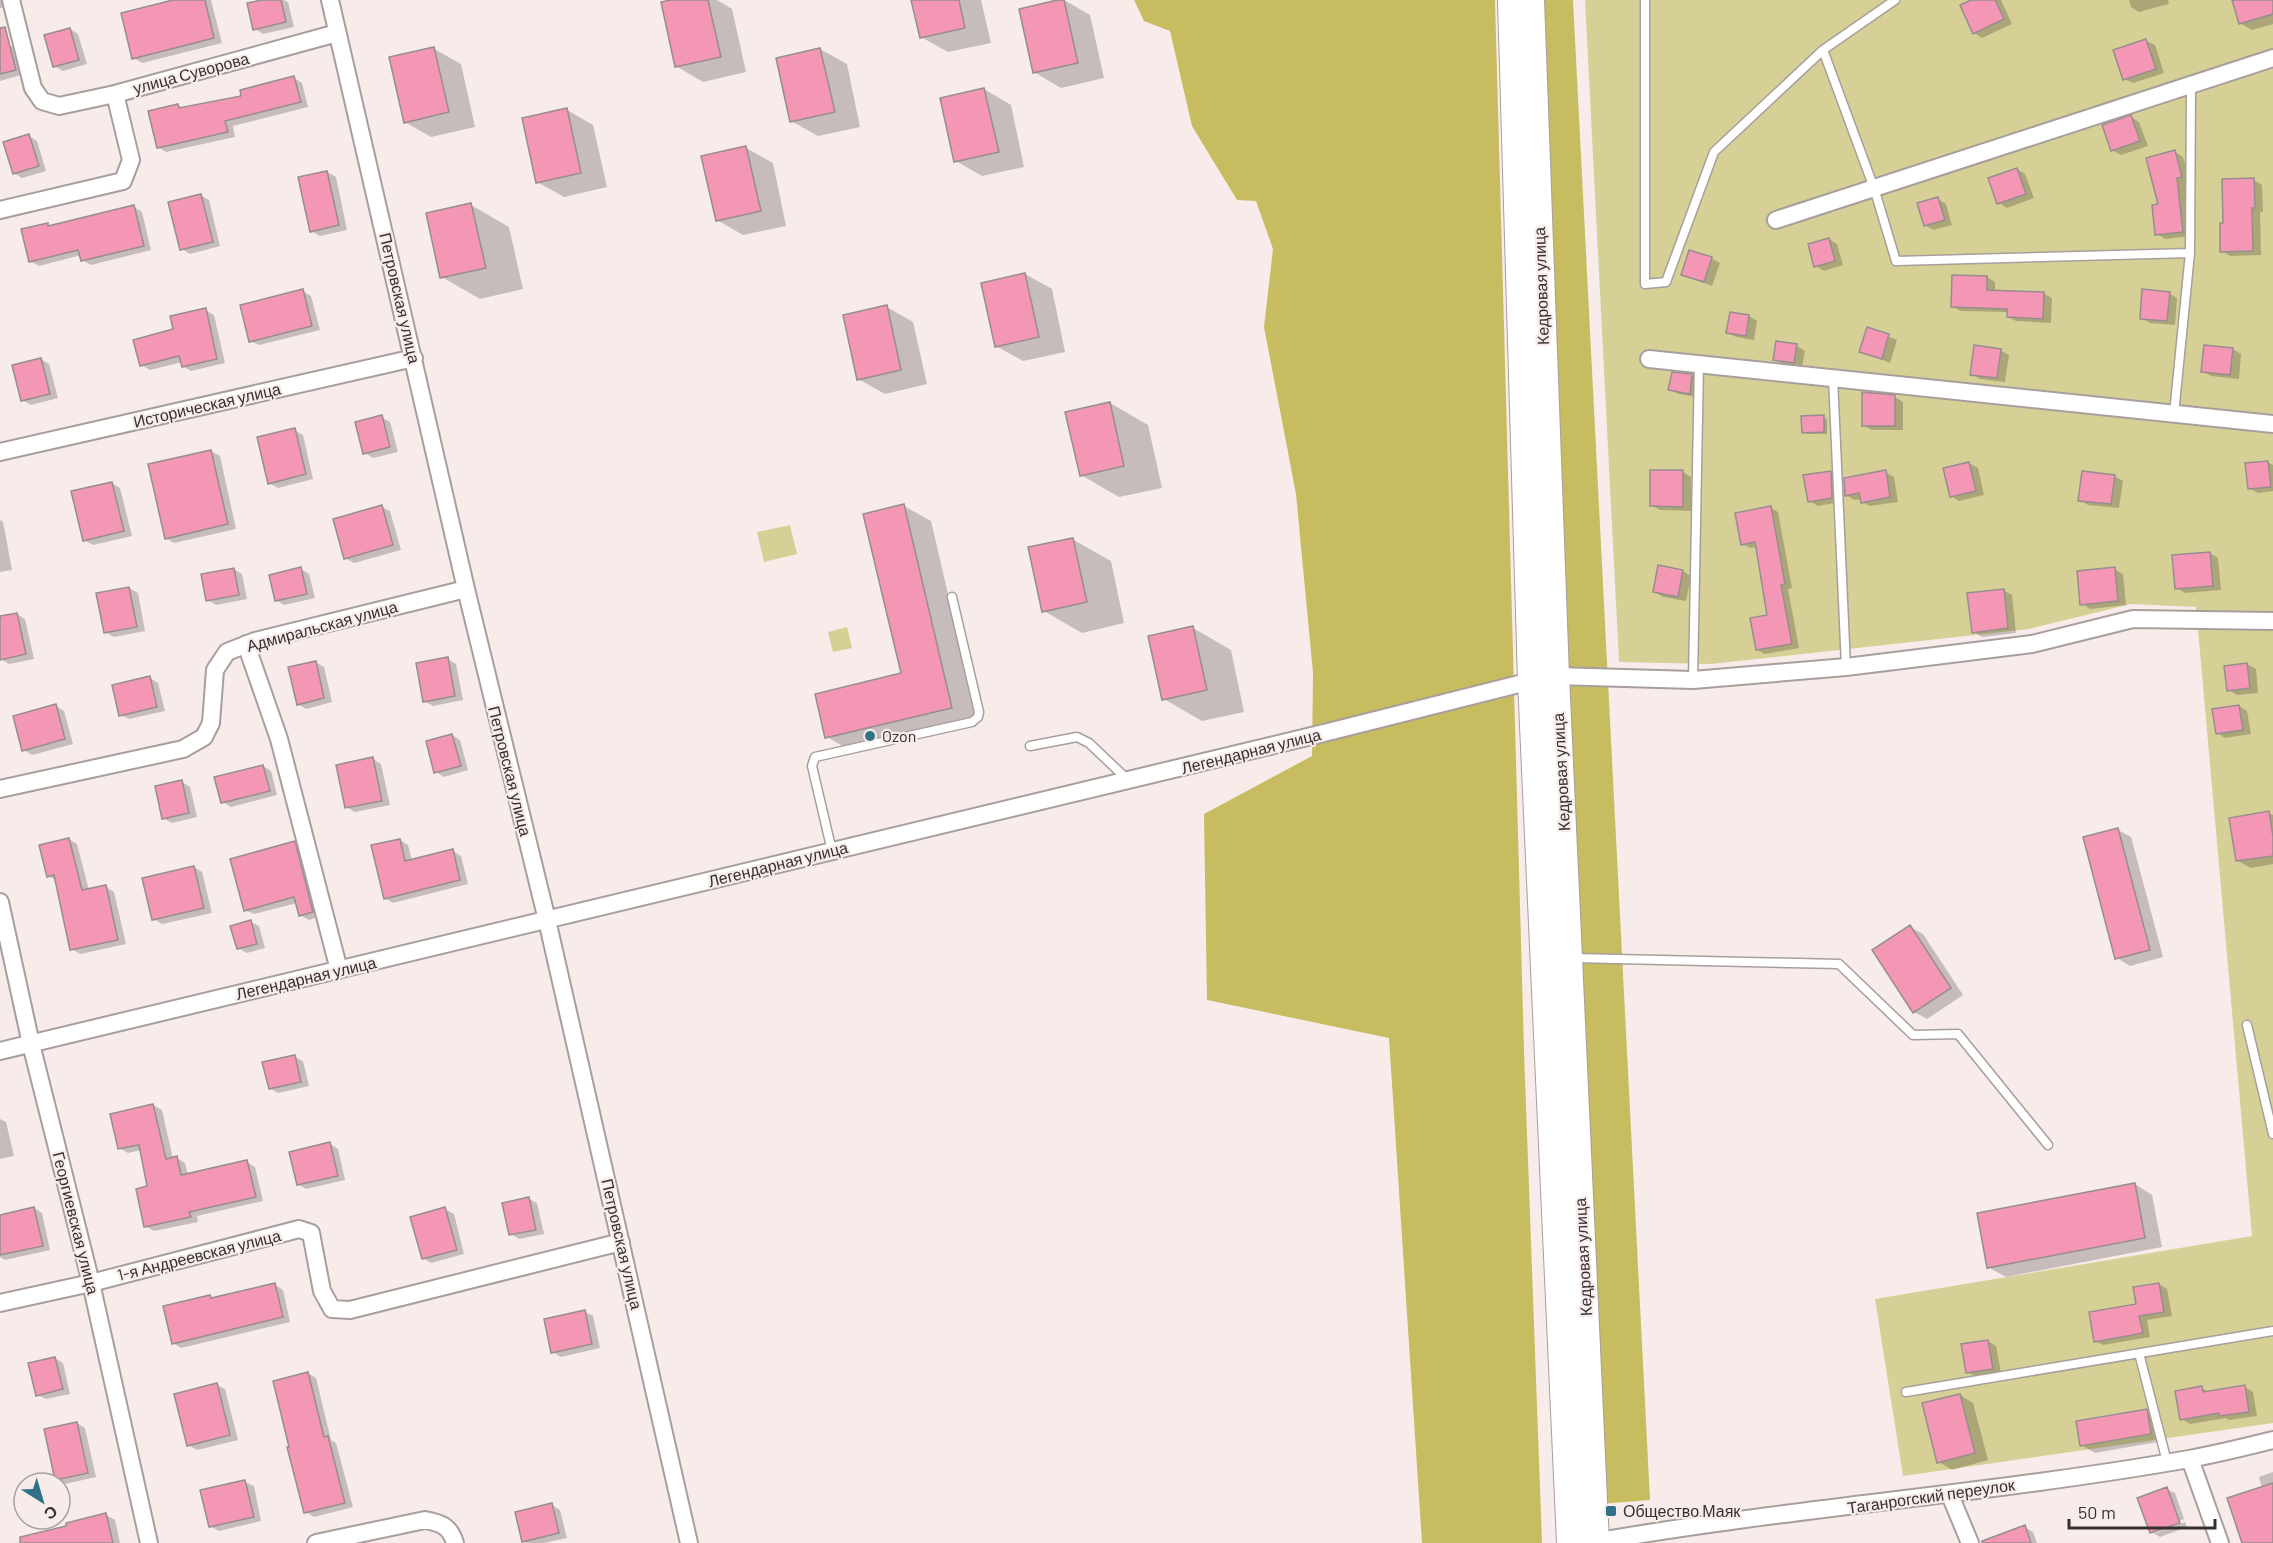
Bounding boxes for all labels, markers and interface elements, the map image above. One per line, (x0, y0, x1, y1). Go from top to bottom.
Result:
street label: улица Суворова (131, 48, 251, 97)
street label: Кедровая улица (1529, 227, 1552, 345)
street label: Петровская улица (376, 231, 425, 365)
street label: Историческая улица (131, 378, 283, 431)
street label: Адмиральская улица (244, 596, 400, 655)
street label: Петровская улица (485, 704, 536, 838)
street label: Кедровая улица (1548, 712, 1573, 831)
street label: Легендарная улица (1179, 724, 1323, 777)
place label: Ozon (882, 726, 916, 745)
marker: Ozon (863, 729, 877, 743)
street label: Легендарная улица (706, 837, 850, 890)
street label: Легендарная улица (234, 952, 378, 1003)
street label: Георгиевская улица (50, 1150, 103, 1296)
street label: Петровская улица (598, 1177, 647, 1311)
street label: Кедровая улица (1570, 1197, 1595, 1316)
street label: 1-я Андреевская улица (115, 1225, 283, 1284)
north arrow (12, 1471, 72, 1531)
street label: Таганрогский переулок (1846, 1474, 2017, 1517)
scale bar (2069, 1492, 2214, 1530)
place label: Общество Маяк (1623, 1501, 1741, 1520)
text: 50 m (2078, 1501, 2116, 1523)
text: С (41, 1502, 62, 1525)
marker: Общество Маяк (1604, 1504, 1618, 1518)

